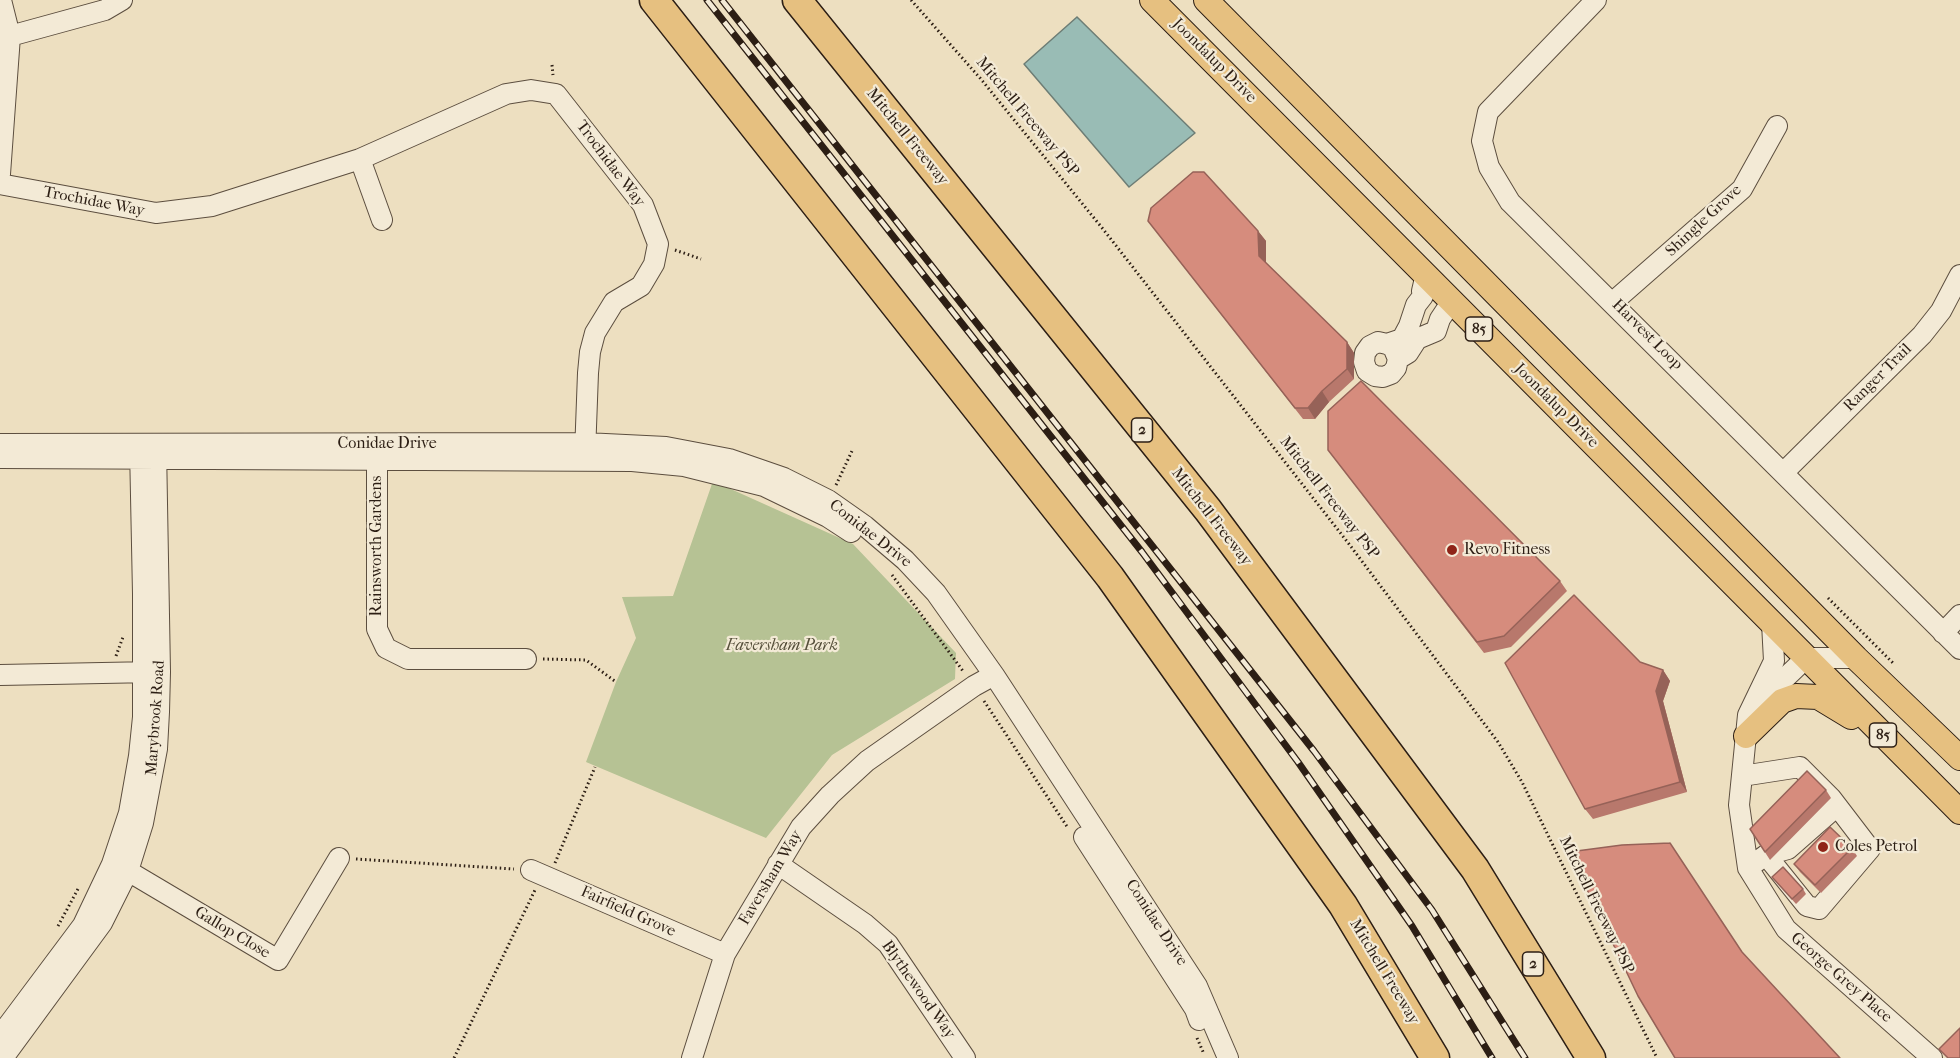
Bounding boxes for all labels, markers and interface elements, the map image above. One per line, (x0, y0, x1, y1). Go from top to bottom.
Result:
street label: Joondalup Drive (1168, 15, 1260, 107)
street label: Mitchell Freeway PSP (971, 53, 1083, 181)
street label: Mitchell Freeway (862, 85, 952, 189)
street label: Trochidae Way (571, 117, 649, 211)
street label: Shingle Grove (1662, 181, 1746, 261)
street label: Trochidae Way (42, 183, 146, 221)
street label: Harvest Loop (1608, 296, 1686, 374)
road number: 85 (1466, 317, 1492, 341)
street label: Ranger Trail (1840, 340, 1916, 416)
street label: Joondalup Drive (1510, 360, 1602, 452)
road number: 2 (1132, 418, 1152, 442)
street label: Mitchell Freeway PSP (1275, 433, 1383, 563)
street label: Conidae Drive (337, 434, 437, 454)
street label: Mitchell Freeway (1167, 464, 1255, 570)
street label: Rainsworth Gardens (367, 476, 387, 616)
street label: Conidae Drive (825, 496, 915, 572)
place label: Revo Fitness (1464, 540, 1550, 560)
marker: Revo Fitness (1445, 543, 1459, 557)
park label: Faversham Park (726, 636, 838, 656)
street label: Marybrook Road (142, 660, 170, 776)
road number: 85 (1870, 723, 1896, 747)
street label: Faversham Way (735, 827, 807, 929)
street label: Mitchell Freeway PSP (1554, 833, 1638, 977)
place label: Coles Petrol (1835, 837, 1917, 857)
marker: Coles Petrol (1816, 840, 1830, 854)
street label: Conidae Drive (1121, 876, 1191, 970)
street label: Fairfield Grove (577, 882, 679, 942)
street label: Gallop Close (191, 903, 273, 963)
street label: Mitchell Freeway (1345, 916, 1423, 1028)
street label: George Grey Place (1786, 929, 1896, 1027)
street label: Blythewood Way (877, 937, 959, 1043)
road number: 2 (1522, 952, 1544, 976)

